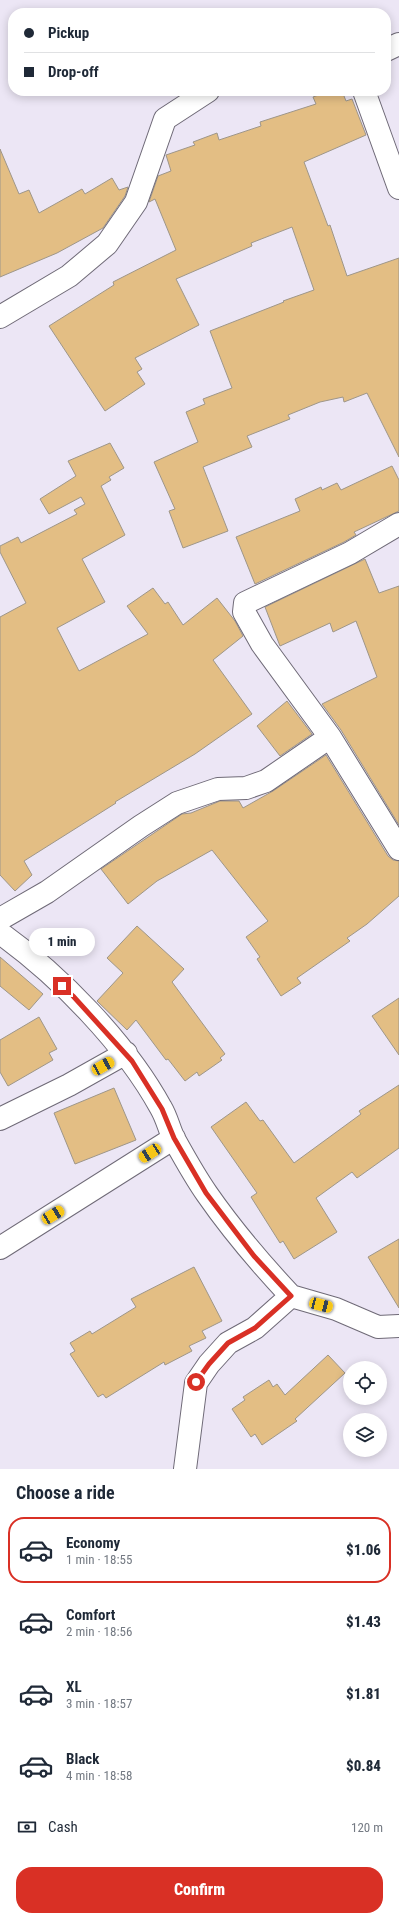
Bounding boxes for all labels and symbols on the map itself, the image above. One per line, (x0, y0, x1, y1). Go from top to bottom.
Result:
callout: 1 min (29, 928, 95, 956)
route end (53, 977, 71, 995)
car (90, 1055, 116, 1077)
car (137, 1141, 163, 1165)
car (40, 1204, 66, 1226)
car (308, 1296, 334, 1314)
route start (187, 1373, 205, 1391)

